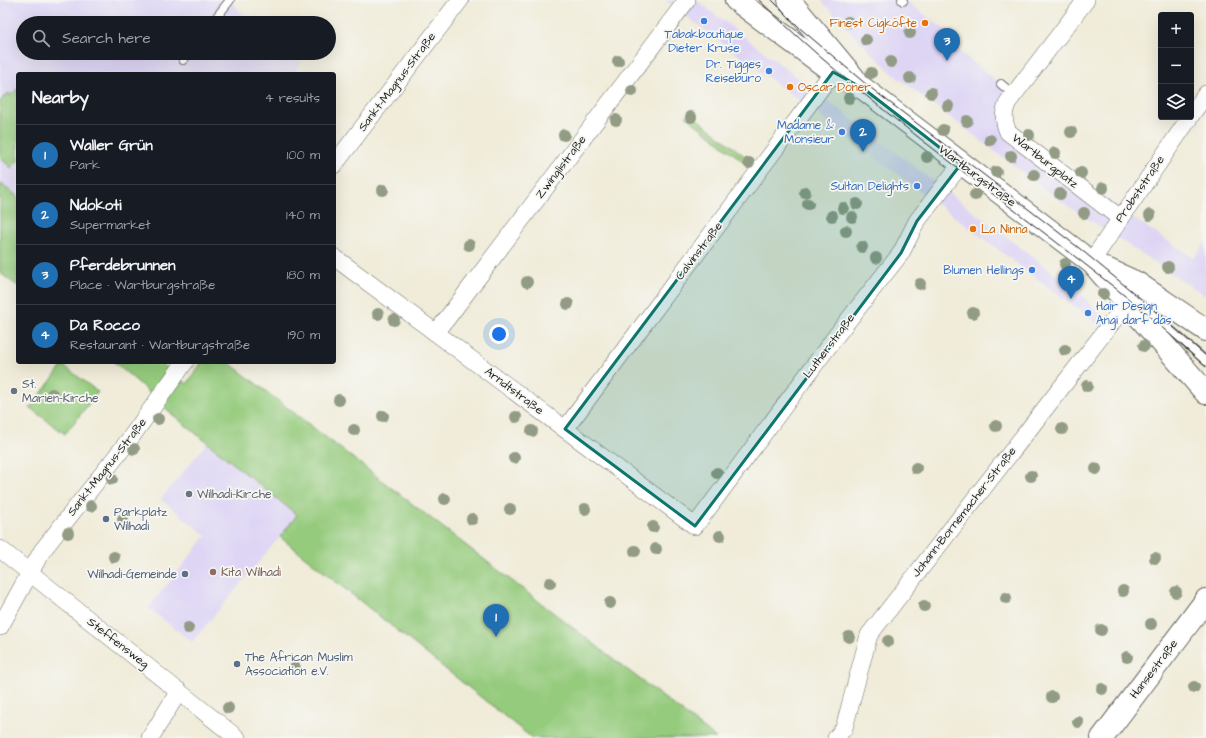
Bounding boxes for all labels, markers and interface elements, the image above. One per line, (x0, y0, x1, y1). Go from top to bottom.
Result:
map controls (1158, 12, 1194, 120)
button: + (1158, 12, 1194, 48)
place label: Finest Cigköfte (830, 15, 918, 33)
search box (16, 16, 336, 60)
marker: Tabakboutique Dieter Kruse (699, 16, 709, 26)
marker: Finest Cigköfte (920, 18, 930, 28)
place label: Tabakboutique Dieter Kruse (665, 26, 744, 57)
icon: search (30, 27, 52, 49)
text: Search here (62, 28, 151, 49)
pin: 3 (934, 28, 960, 61)
street label: Sankt-Magnus-Straße (354, 29, 441, 136)
button: − (1158, 48, 1194, 84)
place label: Dr. Tigges Reisebüro (705, 56, 761, 87)
marker: Dr. Tigges Reisebüro (764, 66, 774, 76)
place label: Oscar Döner (798, 79, 871, 96)
marker: Oscar Döner (785, 82, 795, 92)
button: layers (1158, 84, 1194, 120)
text: Nearby (32, 86, 89, 110)
text: 4 results (265, 89, 320, 107)
place label: Madame & Monsieur (777, 117, 834, 148)
pin: 2 (850, 119, 876, 152)
marker: Madame & Monsieur (837, 127, 847, 137)
street label: Wartburgplatz (1008, 130, 1082, 193)
street label: Zwinglistraße (532, 131, 592, 203)
text: Waller Grün (70, 135, 153, 156)
street label: Wartburgstraße (934, 141, 1020, 212)
text: 1 (44, 146, 46, 164)
text: 100 m (287, 146, 320, 164)
street label: Probststraße (1111, 152, 1169, 226)
text: Park (70, 156, 100, 174)
place label: Sultan Delights (831, 178, 909, 196)
marker: Sultan Delights (912, 181, 922, 191)
text: Ndokoti (70, 195, 122, 216)
text: 2 (41, 206, 49, 224)
text: 140 m (286, 206, 320, 224)
text: Supermarket (70, 216, 151, 234)
street label: Calvinstraße (671, 218, 727, 284)
place label: La Ninna (981, 221, 1028, 238)
marker: La Ninna (968, 224, 978, 234)
text: Pferdebrunnen (70, 255, 176, 276)
place label: Blumen Hellings (943, 262, 1024, 280)
marker: Blumen Hellings (1027, 265, 1037, 275)
text: 3 (42, 266, 48, 284)
text: 180 m (286, 266, 320, 284)
pin: 4 (1058, 266, 1084, 299)
text: Place · Wartburgstraße (70, 276, 215, 294)
place label: Hair Design Angi darf das (1096, 298, 1172, 330)
marker: Hair Design Angi darf das (1083, 308, 1093, 318)
street label: Lutherstraße (799, 310, 859, 382)
text: Da Rocco (70, 315, 140, 336)
your location (489, 324, 509, 344)
text: 4 (41, 326, 49, 344)
text: 190 m (287, 326, 320, 344)
text: Restaurant · Wartburgstraße (70, 336, 250, 354)
street label: Arndtstraße (481, 363, 547, 419)
place label: St. Marien-Kirche (22, 376, 99, 407)
marker: St. Marien-Kirche (9, 386, 19, 396)
street label: Sankt-Magnus-Straße (63, 414, 152, 520)
street label: Johann-Bornemacher-Straße (908, 443, 1021, 581)
place label: Wilhadi-Kirche (197, 486, 272, 503)
marker: Wilhadi-Kirche (184, 489, 194, 499)
place label: Parkplatz Wilhadi (114, 504, 167, 535)
marker: Parkplatz Wilhadi (101, 514, 111, 524)
place label: Kita Wilhadi (221, 564, 281, 581)
place label: Wilhadi-Gemeinde (87, 566, 178, 583)
marker: Kita Wilhadi (208, 567, 218, 577)
marker: Wilhadi-Gemeinde (180, 569, 190, 579)
pin: 1 (483, 604, 509, 637)
street label: Steffensweg (83, 613, 152, 673)
street label: Hansestraße (1126, 635, 1182, 702)
place label: The African Muslim Association e.V. (245, 649, 353, 680)
marker: The African Muslim Association e.V. (232, 659, 242, 669)

